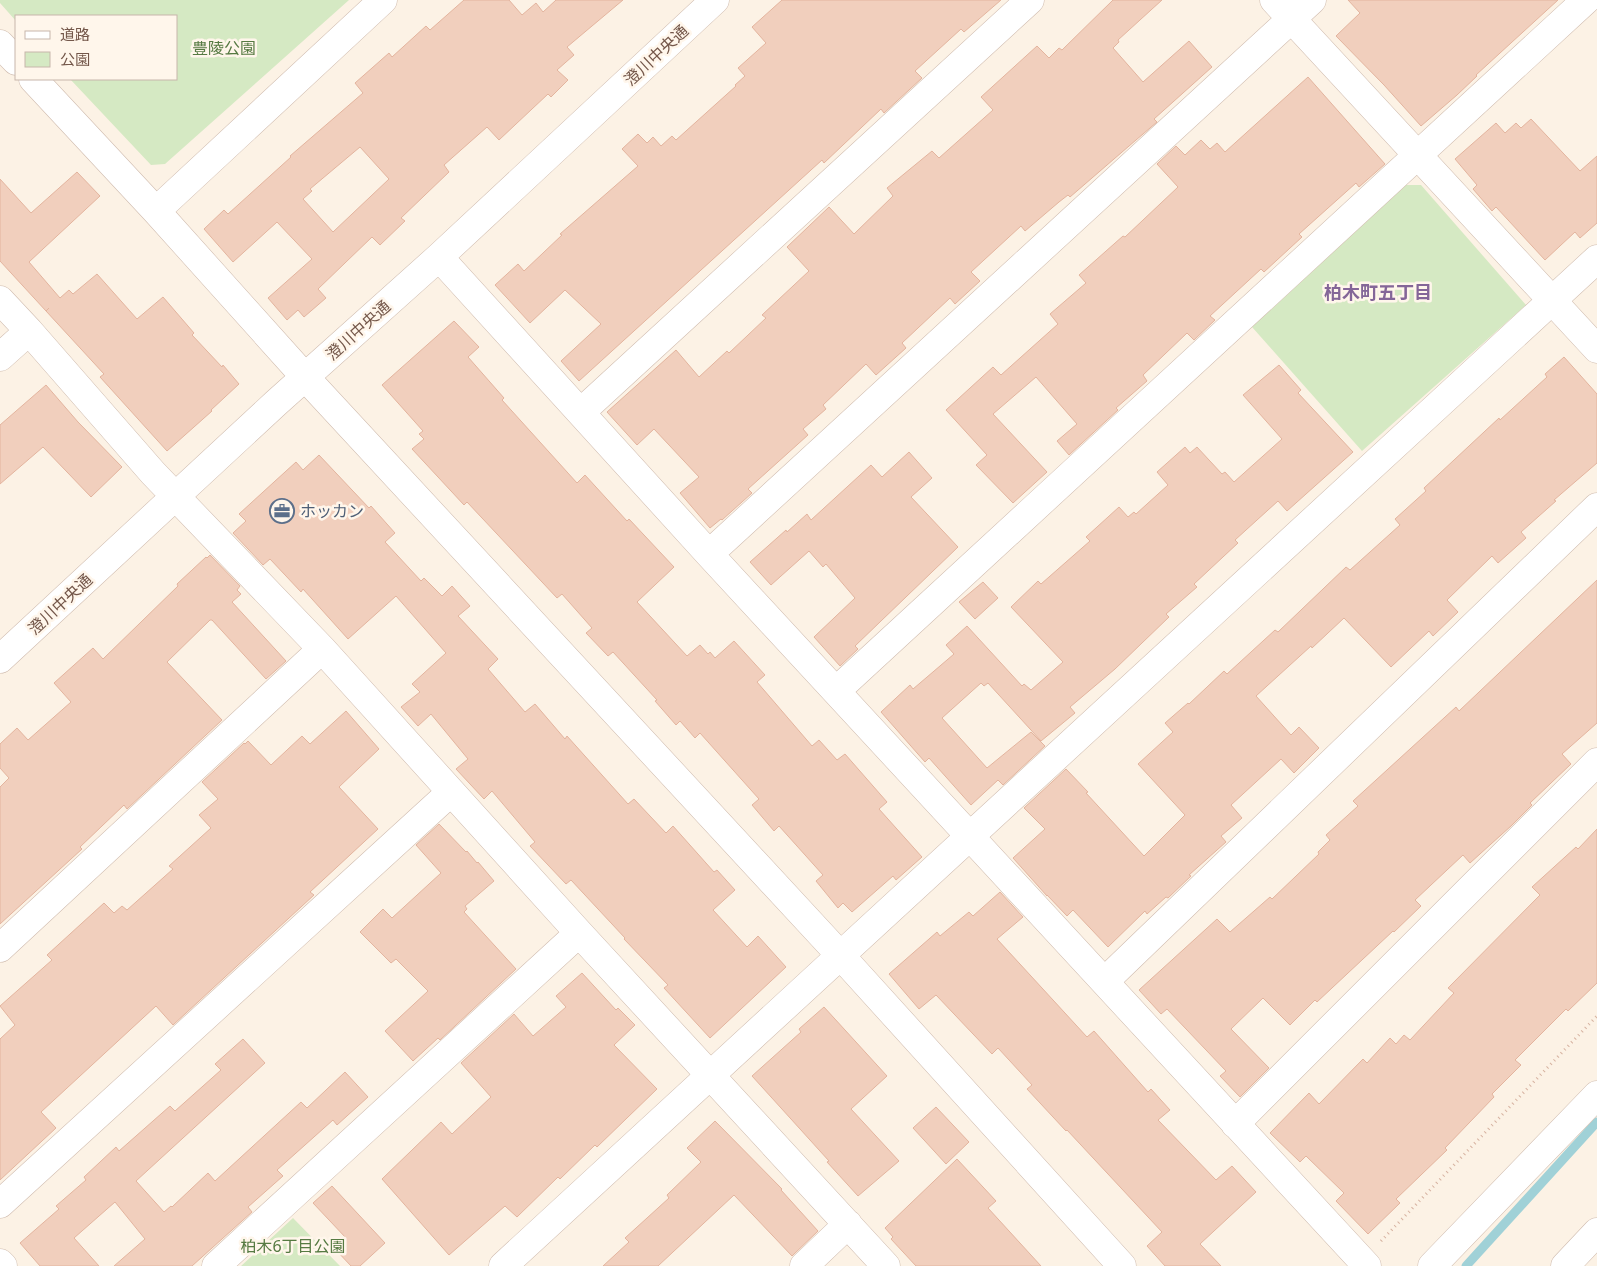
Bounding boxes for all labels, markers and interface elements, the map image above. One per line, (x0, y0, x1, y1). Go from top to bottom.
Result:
legend (15, 15, 178, 80)
street label: 澄川中央通 (619, 20, 693, 90)
text: 道路 (60, 24, 90, 44)
park label: 豊陵公園 (192, 37, 256, 59)
text: 公園 (60, 49, 90, 69)
district label: 柏木町五丁目 (1324, 280, 1432, 304)
street label: 澄川中央通 (321, 295, 395, 365)
office icon: ホッカン (269, 498, 295, 524)
place label: ホッカン (300, 500, 364, 522)
street label: 澄川中央通 (23, 569, 97, 639)
park label: 柏木6丁目公園 (240, 1235, 346, 1257)

